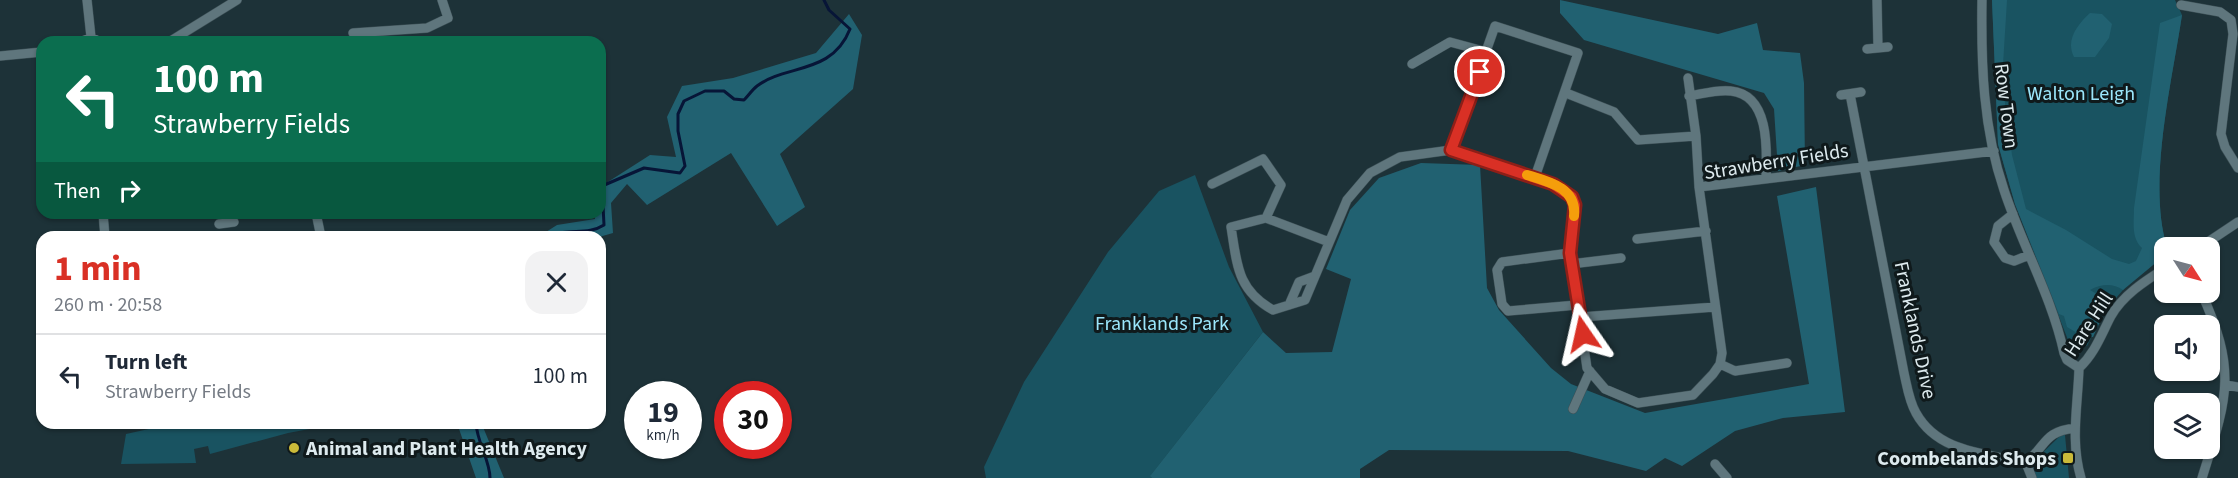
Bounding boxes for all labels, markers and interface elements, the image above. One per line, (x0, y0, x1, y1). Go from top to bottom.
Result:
pin (1454, 46, 1505, 97)
text: 100 m (153, 49, 264, 109)
icon: arrive (1463, 55, 1496, 88)
icon: left (54, 60, 132, 138)
street label: Row Town (1987, 62, 2025, 150)
park label: Walton Leigh (2027, 80, 2135, 108)
text: Strawberry Fields (153, 105, 350, 144)
street label: Strawberry Fields (1702, 137, 1850, 187)
icon: right (113, 174, 146, 207)
text: Then (54, 175, 101, 207)
north arrow (2154, 237, 2220, 303)
map controls (2154, 237, 2220, 459)
text: 1 min (54, 243, 142, 294)
button: close (525, 251, 588, 314)
street label: Franklands Drive (1887, 259, 1943, 402)
street label: Hare Hill (2058, 287, 2120, 362)
text: 260 m · 20:58 (54, 291, 162, 319)
position arrow (1551, 302, 1615, 366)
park label: Franklands Park (1095, 310, 1229, 338)
button: sound (2154, 315, 2220, 381)
text: Turn left (105, 346, 187, 378)
icon: left (54, 360, 87, 393)
text: 100 m (533, 360, 588, 392)
text: Strawberry Fields (105, 378, 251, 406)
speed limit sign: 30 (714, 381, 792, 459)
text: 19 (647, 391, 679, 434)
button: layers (2154, 393, 2220, 459)
text: km/h (646, 425, 680, 446)
place label: Animal and Plant Health Agency (305, 435, 587, 463)
marker: Animal and Plant Health Agency (287, 441, 301, 455)
place label: Coombelands Shops (1877, 445, 2056, 473)
marker: Coombelands Shops (2061, 451, 2075, 465)

